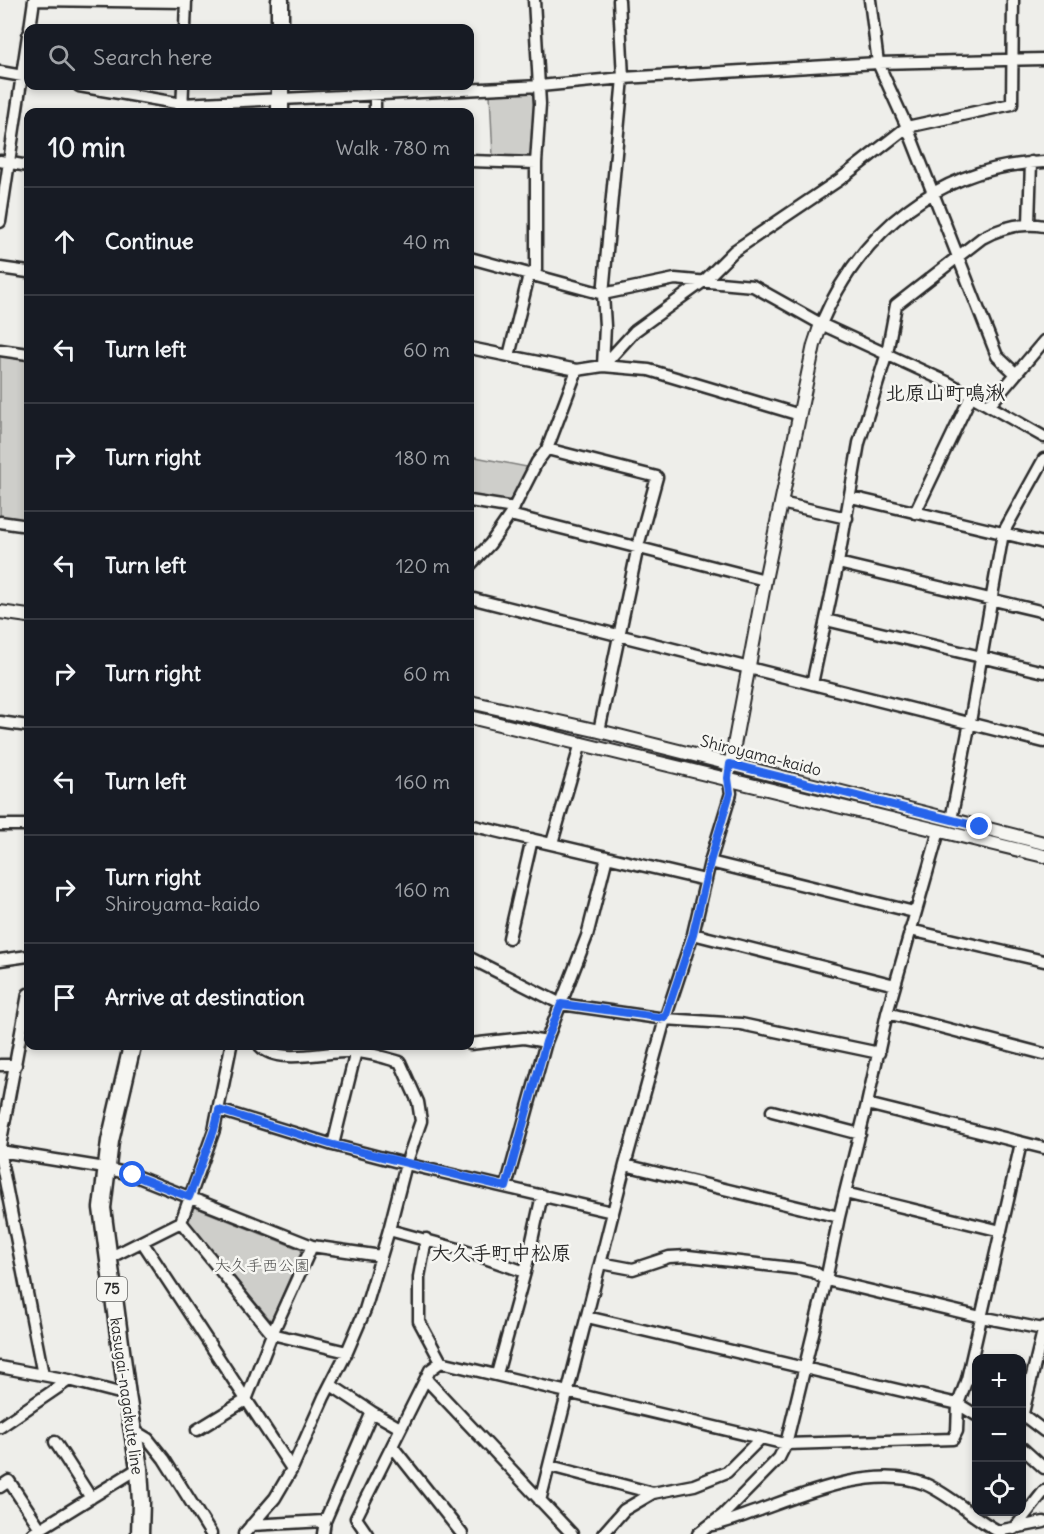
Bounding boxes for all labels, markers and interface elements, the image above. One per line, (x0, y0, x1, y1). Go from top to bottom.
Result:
search box (24, 24, 474, 90)
icon: search (45, 41, 78, 74)
text: Search here (93, 43, 212, 71)
text: 10 min (48, 131, 125, 164)
text: Walk · 780 m (336, 135, 450, 160)
icon: ahead (48, 225, 81, 258)
text: Continue (105, 227, 194, 255)
text: 40 m (403, 229, 450, 254)
icon: left (48, 333, 81, 366)
text: Turn left (105, 335, 186, 363)
text: 60 m (403, 337, 450, 362)
district label: 北原山町鳴湫 (885, 380, 1005, 405)
icon: right (48, 441, 81, 474)
text: Turn right (105, 443, 201, 471)
text: 180 m (395, 445, 450, 470)
icon: left (48, 549, 81, 582)
text: Turn left (105, 551, 186, 579)
text: 120 m (396, 553, 450, 578)
icon: right (48, 657, 81, 690)
text: Turn right (105, 659, 201, 687)
text: 60 m (403, 661, 450, 686)
street label: Shiroyama-kaido (698, 730, 824, 780)
icon: left (48, 765, 81, 798)
text: Turn left (105, 767, 186, 795)
text: 160 m (395, 769, 450, 794)
route end (966, 813, 992, 839)
text: Turn right (105, 863, 201, 891)
icon: right (48, 873, 81, 906)
text: 160 m (395, 877, 450, 902)
text: Shiroyama-kaido (105, 891, 260, 916)
icon: arrive (48, 981, 81, 1014)
text: Arrive at destination (105, 983, 305, 1011)
route start (119, 1161, 145, 1187)
district label: 大久手町中松原 (431, 1240, 571, 1265)
park label: 大久手西公園 (214, 1255, 310, 1275)
road number: 75 (97, 1277, 127, 1301)
street label: kasugai-nagakute line (106, 1316, 148, 1476)
map controls (972, 1354, 1026, 1516)
button: + (972, 1354, 1026, 1408)
button: − (972, 1408, 1026, 1462)
button: locate (972, 1462, 1026, 1516)

